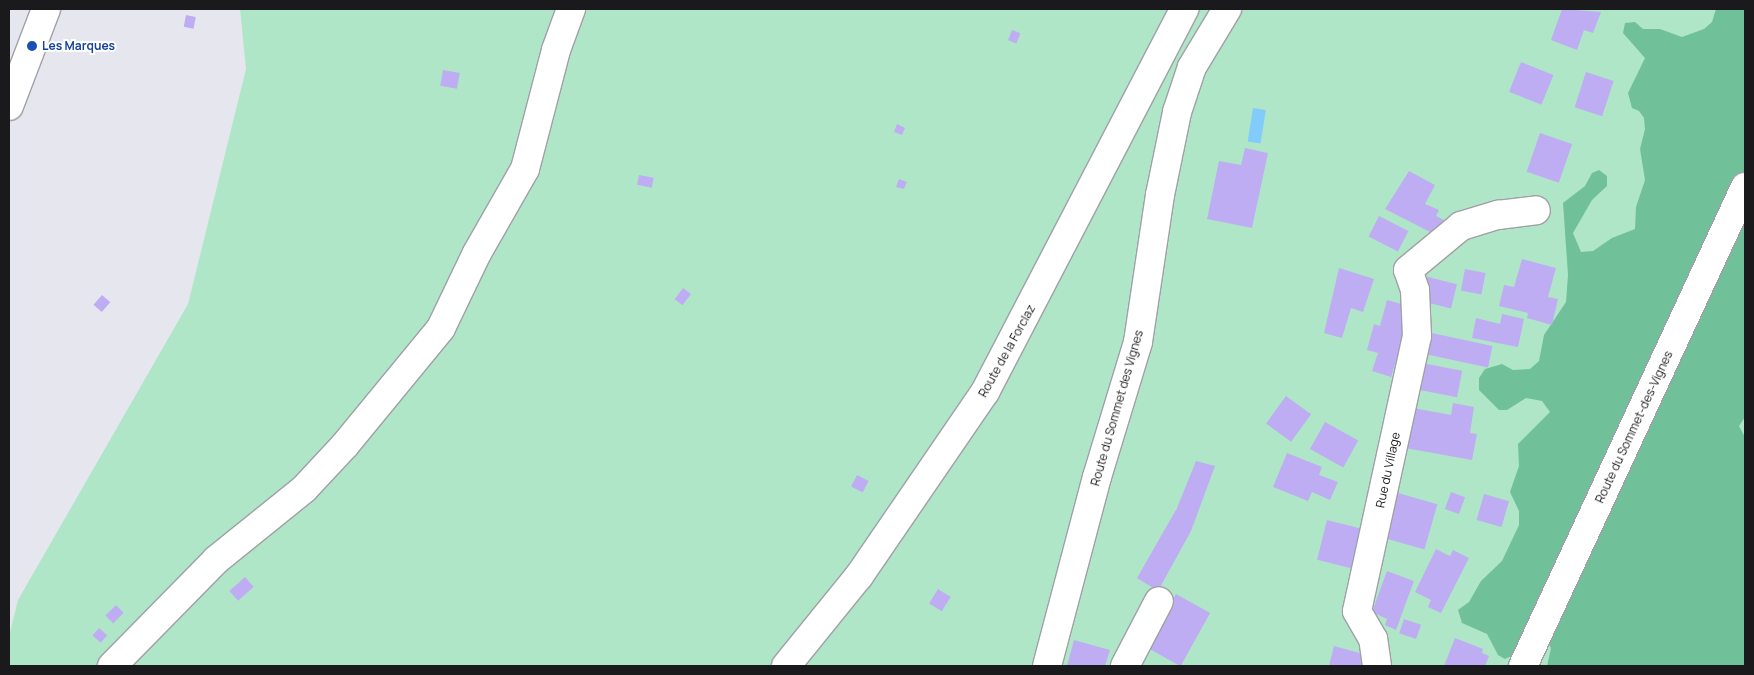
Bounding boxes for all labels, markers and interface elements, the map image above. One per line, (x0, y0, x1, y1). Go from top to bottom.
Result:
place label: Les Marques (42, 39, 115, 53)
marker: Les Marques (26, 40, 38, 52)
street label: Route de la Forclaz (976, 302, 1038, 400)
street label: Route du Sommet des Vignes (1088, 328, 1146, 488)
street label: Route du Sommet-des-Vignes (1592, 349, 1676, 505)
street label: Rue du Village (1373, 431, 1403, 509)

